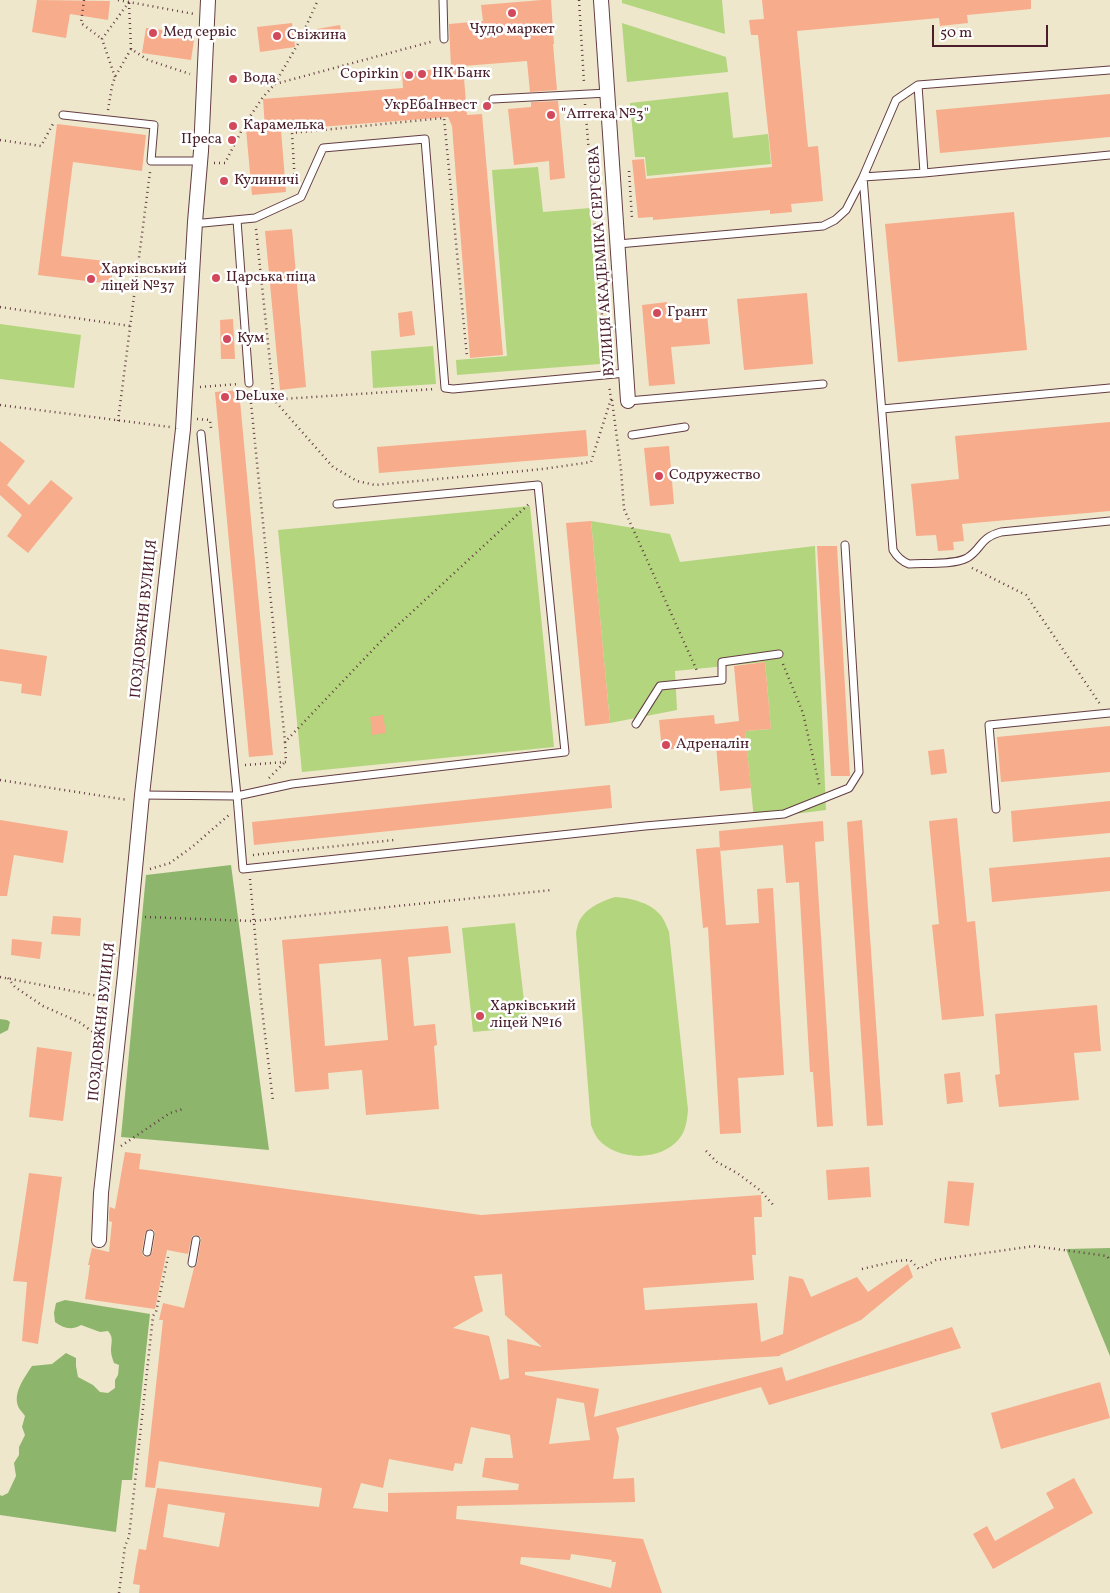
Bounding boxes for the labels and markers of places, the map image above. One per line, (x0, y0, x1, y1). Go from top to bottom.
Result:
marker: Чудо маркет (506, 7, 518, 19)
place label: Чудо маркет (469, 21, 555, 39)
place label: Мед сервіс (163, 24, 236, 42)
marker: Мед сервіс (147, 27, 159, 39)
place label: Свіжина (287, 27, 347, 45)
marker: Свіжина (271, 30, 283, 42)
place label: НК Банк (432, 65, 490, 83)
place label: Copirkin (340, 66, 399, 84)
marker: НК Банк (416, 68, 428, 80)
marker: Copirkin (403, 69, 415, 81)
place label: Вода (243, 70, 276, 88)
marker: Вода (227, 73, 239, 85)
place label: УкрЕбаІнвест (384, 97, 477, 115)
marker: УкрЕбаІнвест (481, 100, 493, 112)
place label: "Аптека №3" (561, 106, 649, 124)
marker: "Аптека №3" (545, 109, 557, 121)
place label: Карамелька (243, 117, 325, 135)
marker: Карамелька (227, 120, 239, 132)
place label: Преса (181, 131, 222, 149)
marker: Преса (226, 134, 238, 146)
place label: Кулиничі (234, 172, 299, 190)
marker: Кулиничі (218, 175, 230, 187)
place label: Харківський ліцей №37 (101, 261, 187, 296)
place label: Царська піца (226, 269, 316, 287)
marker: Царська піца (210, 272, 222, 284)
marker: Харківський ліцей №37 (85, 273, 97, 285)
place label: Грант (667, 304, 707, 322)
marker: Грант (651, 307, 663, 319)
place label: Кум (237, 330, 264, 348)
marker: Кум (221, 333, 233, 345)
place label: DeLuxe (235, 388, 285, 406)
marker: DeLuxe (219, 391, 231, 403)
place label: Содружество (669, 467, 761, 485)
marker: Содружество (653, 470, 665, 482)
place label: Адреналін (676, 736, 749, 754)
marker: Адреналін (660, 739, 672, 751)
place label: Харківський ліцей №16 (490, 998, 576, 1033)
marker: Харківський ліцей №16 (474, 1010, 486, 1022)

